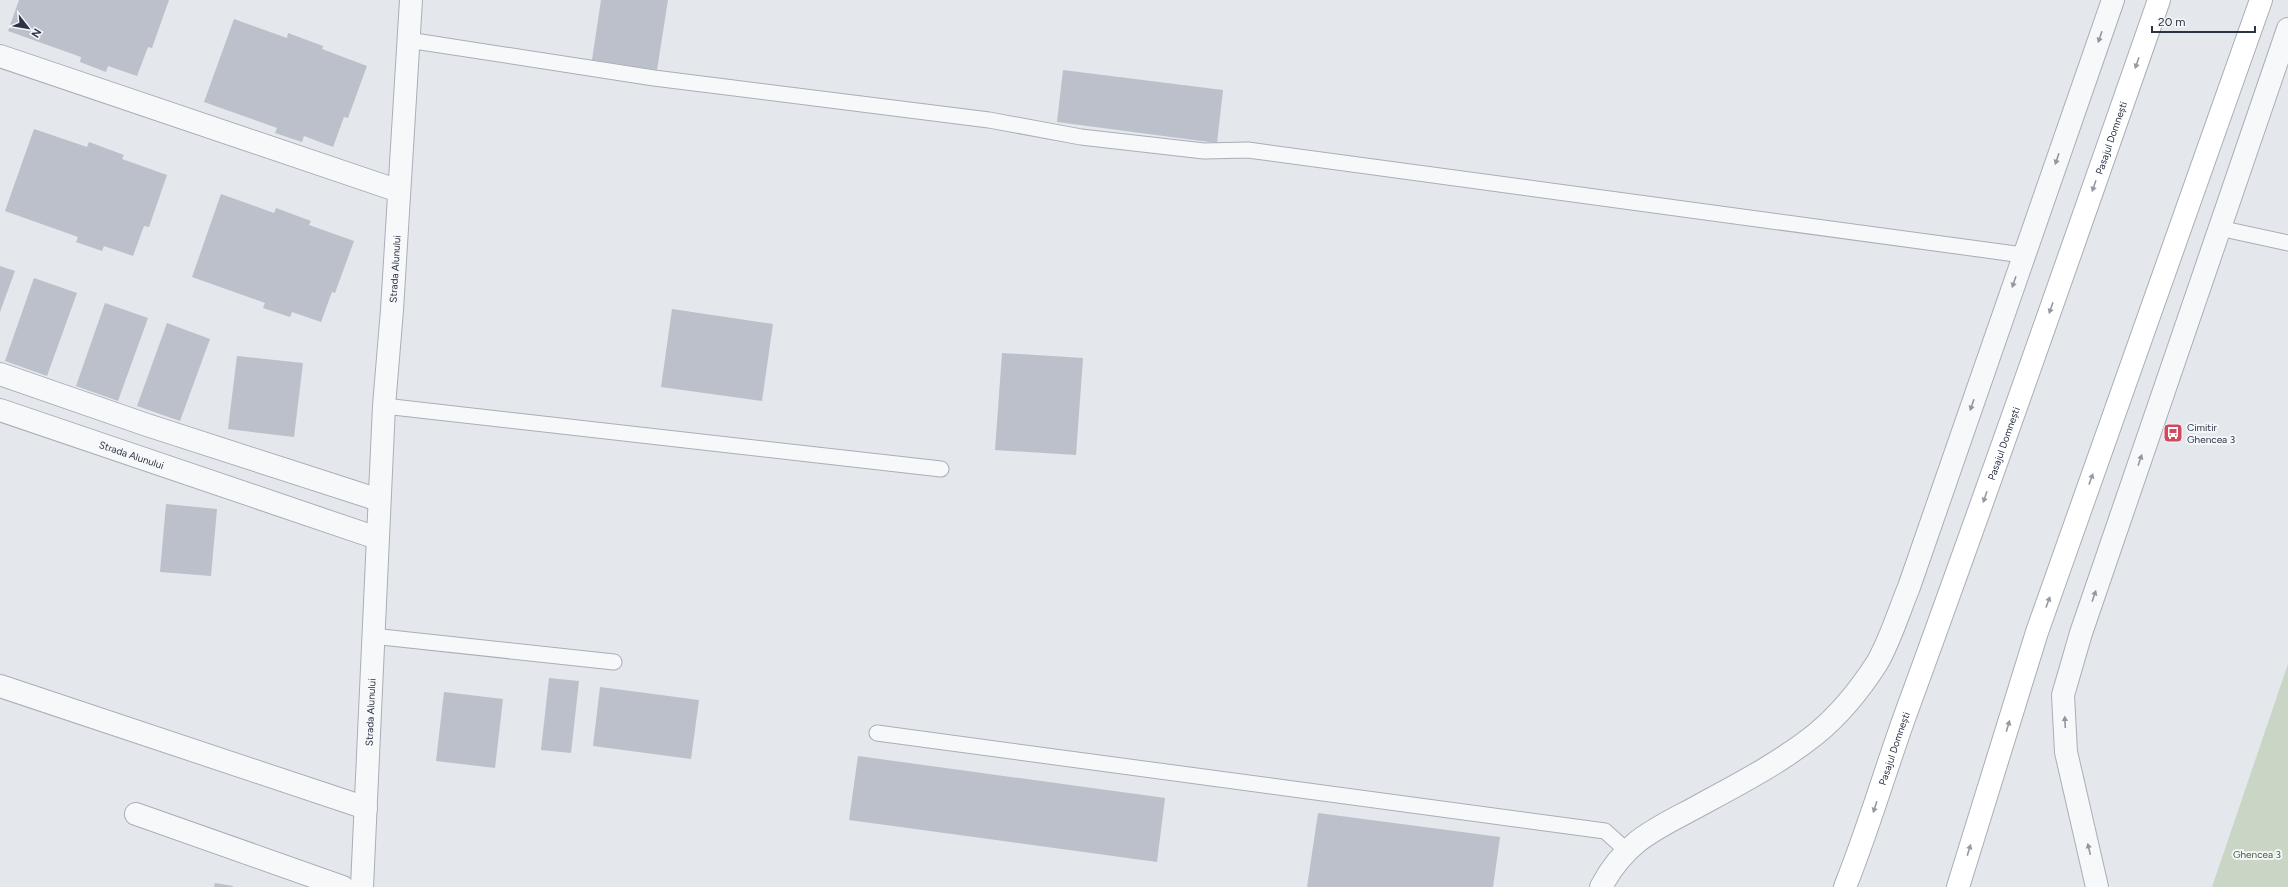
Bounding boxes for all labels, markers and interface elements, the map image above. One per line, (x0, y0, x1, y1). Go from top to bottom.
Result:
north arrow (8, 8, 48, 48)
scale bar (2152, 8, 2255, 34)
text: 20 m (2158, 15, 2186, 29)
text: N (28, 26, 44, 40)
one-way arrow (2097, 31, 2103, 43)
one-way arrow (2134, 58, 2140, 70)
street label: Pasajul Domnești (2093, 100, 2130, 176)
one-way arrow (2054, 154, 2060, 166)
one-way arrow (2091, 180, 2097, 192)
street label: Strada Alunului (386, 235, 404, 303)
one-way arrow (2011, 276, 2017, 288)
one-way arrow (2048, 303, 2054, 315)
one-way arrow (1968, 399, 1974, 411)
street label: Pasajul Domnești (1985, 405, 2023, 482)
place label: Cimitir Ghencea 3 (2187, 421, 2235, 446)
bus stop icon: Cimitir Ghencea 3 (2162, 422, 2184, 444)
street label: Strada Alunului (97, 438, 166, 472)
one-way arrow (2137, 454, 2143, 466)
one-way arrow (2089, 473, 2095, 485)
one-way arrow (1981, 492, 1987, 504)
one-way arrow (2091, 590, 2097, 602)
one-way arrow (2045, 595, 2051, 607)
street label: Strada Alunului (362, 678, 379, 746)
street label: Pasajul Domnești (1876, 710, 1913, 787)
one-way arrow (2061, 716, 2068, 728)
one-way arrow (2005, 719, 2011, 731)
one-way arrow (1872, 801, 1878, 813)
one-way arrow (1966, 843, 1972, 855)
one-way arrow (2085, 843, 2091, 855)
park label: Ghencea 3 (2233, 848, 2281, 861)

